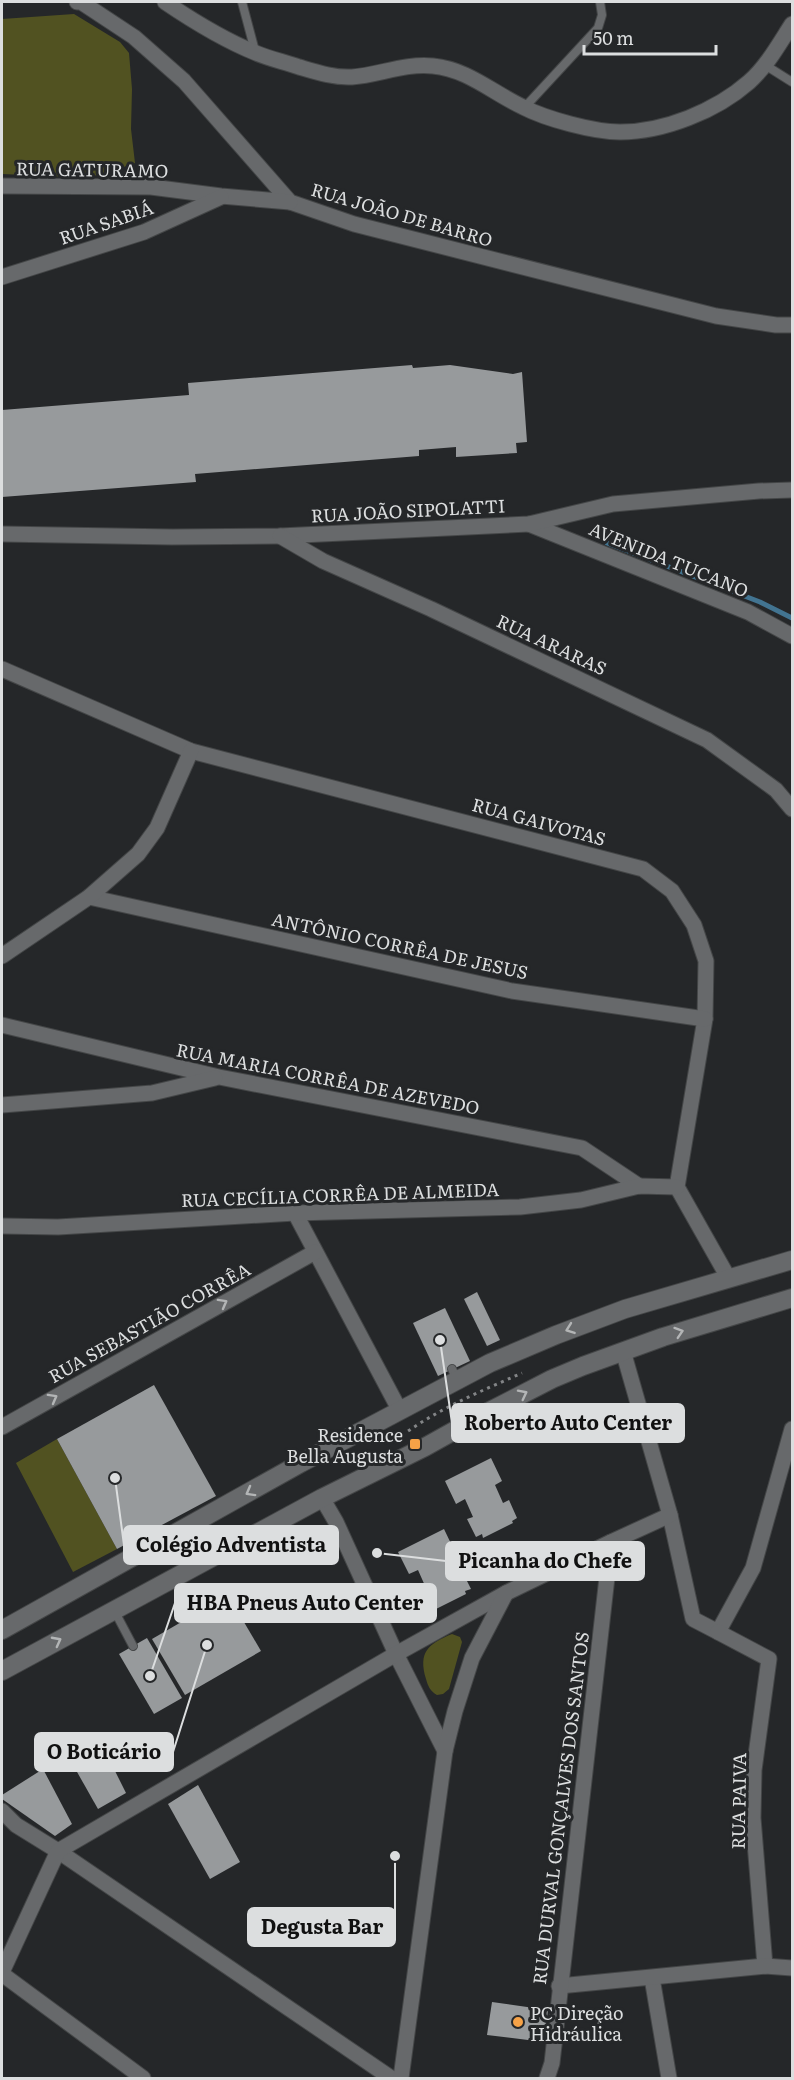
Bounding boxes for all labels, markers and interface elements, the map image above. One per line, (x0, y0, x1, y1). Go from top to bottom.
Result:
scale bar (584, 18, 716, 56)
text: 50 m (593, 24, 634, 51)
street label: RUA GATURAMO (16, 154, 168, 184)
street label: RUA JOÃO DE BARRO (308, 175, 496, 253)
street label: RUA SABIÁ (55, 193, 157, 251)
street label: RUA JOÃO SIPOLATTI (310, 491, 506, 529)
street label: AVENIDA TUCANO (585, 515, 753, 603)
street label: RUA ARARAS (493, 607, 611, 681)
street label: RUA GAIVOTAS (469, 790, 609, 852)
street label: ANTÔNIO CORRÊA DE JESUS (269, 905, 531, 985)
street label: RUA MARIA CORRÊA DE AZEVEDO (174, 1035, 482, 1121)
street label: RUA CECÍLIA CORRÊA DE ALMEIDA (180, 1175, 500, 1213)
street label: RUA SEBASTIÃO CORRÊA (43, 1255, 255, 1389)
one-way arrow (217, 1299, 227, 1310)
one-way arrow (565, 1322, 576, 1335)
one-way arrow (673, 1327, 684, 1339)
one-way arrow (517, 1389, 528, 1401)
one-way arrow (46, 1394, 57, 1405)
callout: Roberto Auto Center (452, 1404, 684, 1442)
text: Roberto Auto Center (464, 1406, 672, 1436)
place label: Residence Bella Augusta (287, 1421, 403, 1469)
marker: Residence Bella Augusta (408, 1437, 422, 1451)
one-way arrow (246, 1485, 257, 1496)
callout: Colégio Adventista (124, 1526, 338, 1564)
text: Colégio Adventista (136, 1528, 327, 1558)
callout: Picanha do Chefe (446, 1542, 644, 1580)
text: Picanha do Chefe (458, 1544, 632, 1574)
callout: HBA Pneus Auto Center (175, 1584, 436, 1622)
text: HBA Pneus Auto Center (187, 1586, 424, 1616)
street label: RUA DURVAL GONÇALVES DOS SANTOS (525, 1630, 595, 1986)
one-way arrow (51, 1637, 61, 1648)
callout: O Boticário (35, 1733, 173, 1771)
text: O Boticário (47, 1735, 161, 1765)
street label: RUA PAIVA (724, 1752, 752, 1850)
callout: Degusta Bar (248, 1908, 395, 1946)
text: Degusta Bar (261, 1910, 383, 1940)
place label: PC Direção Hidráulica (530, 1999, 624, 2047)
marker: PC Direção Hidráulica (511, 2015, 525, 2029)

